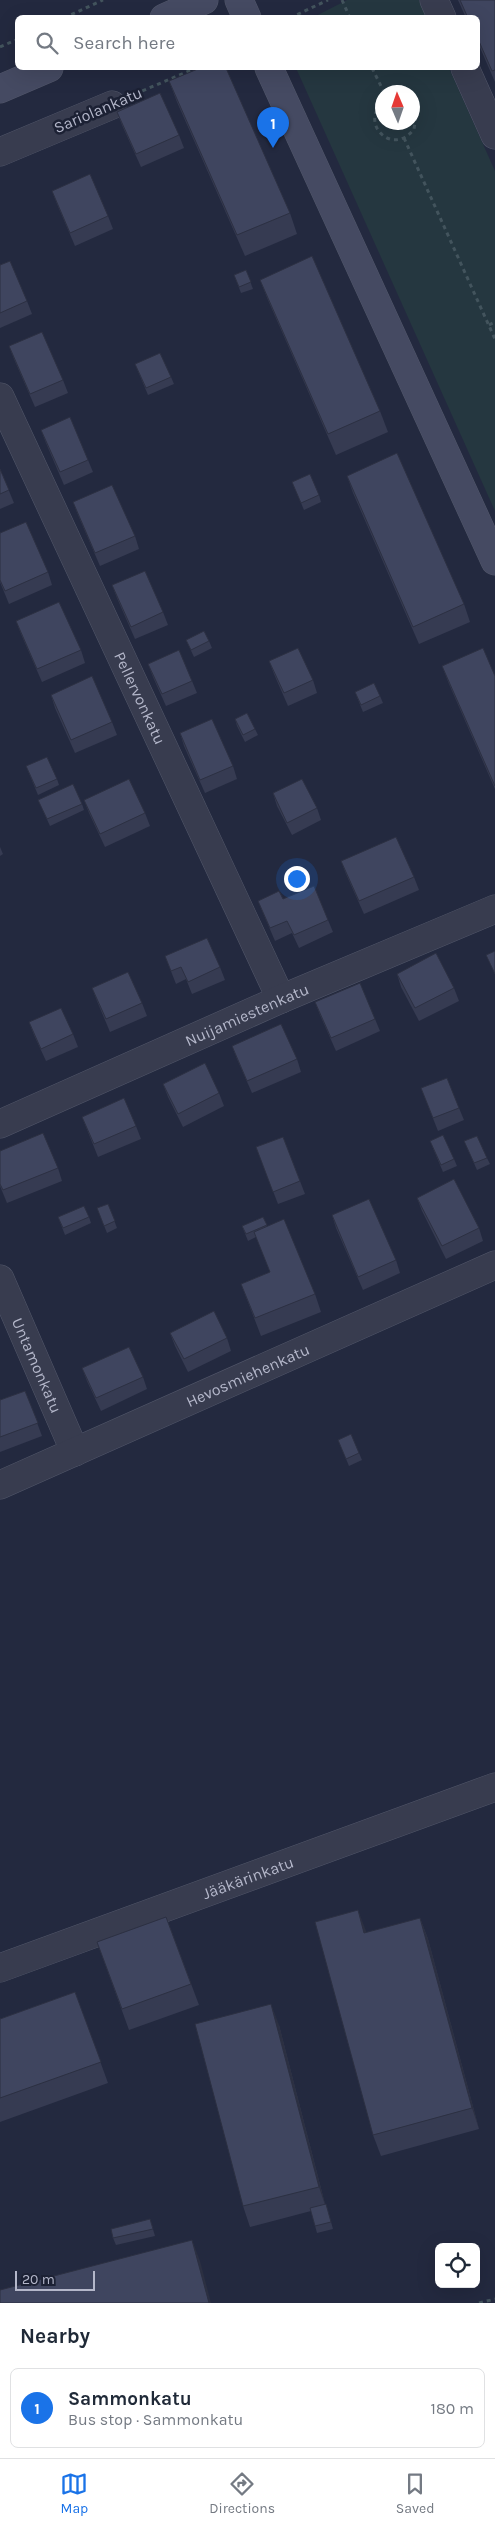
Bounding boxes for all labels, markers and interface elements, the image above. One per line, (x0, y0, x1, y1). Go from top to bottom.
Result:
search box (15, 15, 480, 70)
icon: search (33, 29, 61, 57)
text: Search here (73, 32, 175, 54)
street label: Sariolankatu (51, 83, 145, 137)
north arrow (375, 85, 420, 130)
pin: 1 (257, 107, 289, 148)
street label: Pellervonkatu (111, 648, 170, 747)
your location (284, 866, 310, 892)
street label: Nuijamiestenkatu (182, 979, 311, 1050)
street label: Untamonkatu (8, 1315, 66, 1416)
street label: Hevosmiehenkatu (183, 1339, 312, 1411)
street label: Jääkärinkatu (200, 1852, 296, 1903)
map controls (435, 2243, 480, 2288)
button: locate (435, 2243, 480, 2288)
scale bar (15, 2268, 95, 2291)
text: 20 m (22, 2271, 55, 2288)
text: Nearby (20, 2324, 90, 2348)
text: Sammonkatu (68, 2388, 192, 2410)
text: 1 (34, 2399, 40, 2418)
text: 180 m (431, 2399, 474, 2418)
text: Bus stop · Sammonkatu (68, 2410, 243, 2429)
tab: Map (60, 2470, 88, 2517)
tab: Directions (209, 2470, 275, 2517)
tab: Saved (396, 2470, 435, 2517)

